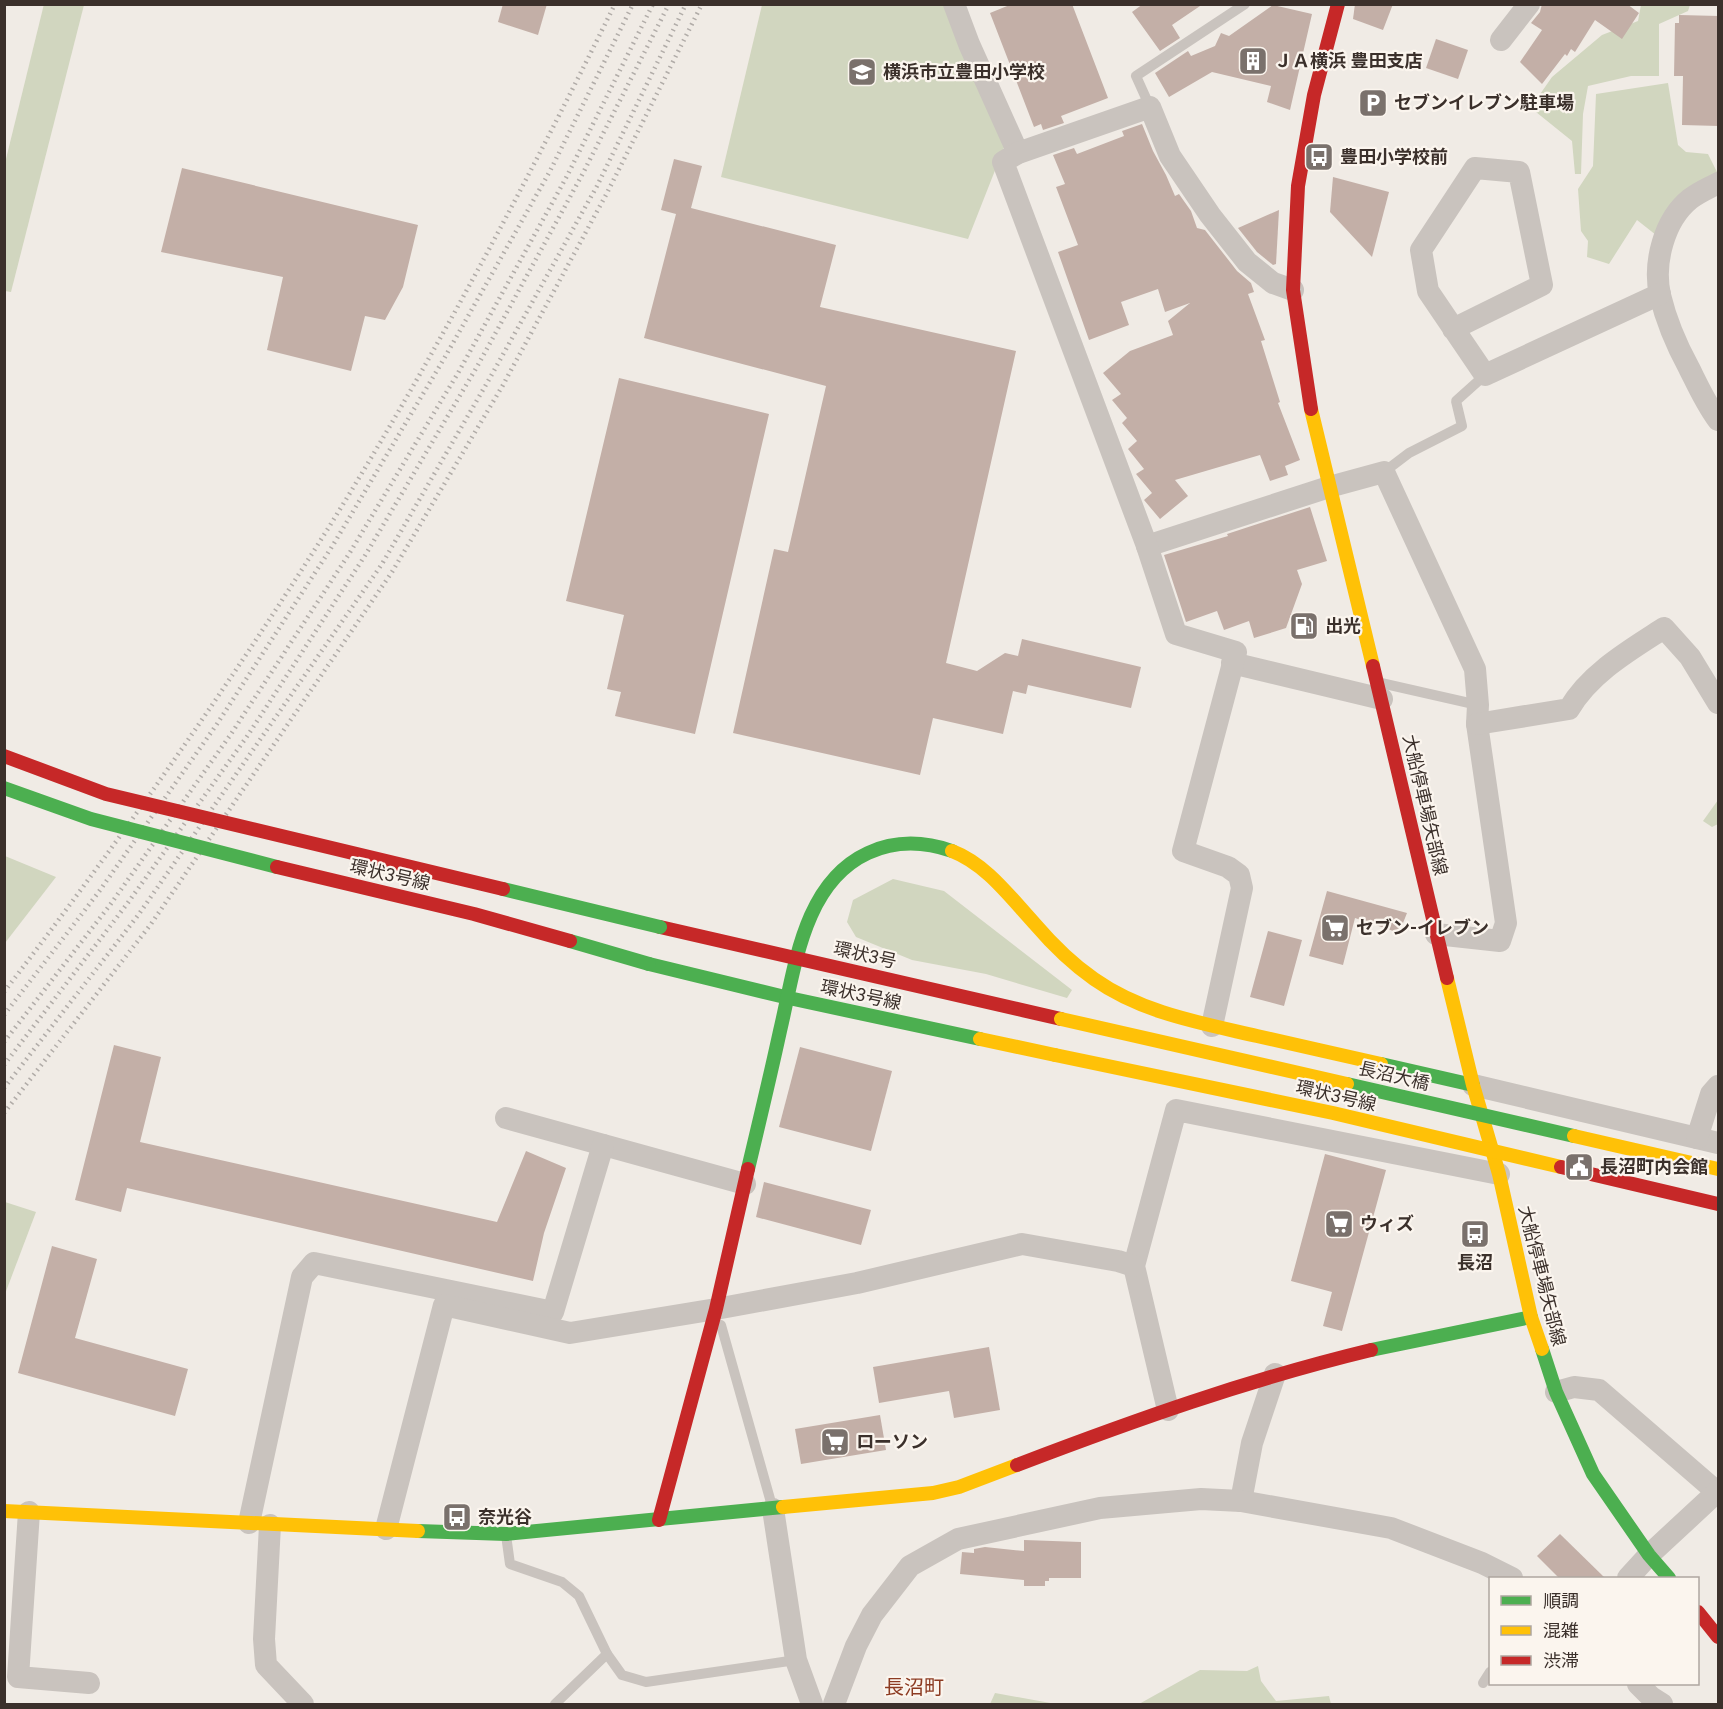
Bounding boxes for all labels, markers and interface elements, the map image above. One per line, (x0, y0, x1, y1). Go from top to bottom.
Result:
building icon: ＪＡ横浜 豊田支店 (1237, 45, 1269, 77)
place label: ＪＡ横浜 豊田支店 (1274, 50, 1422, 71)
school or university icon: 横浜市立豊田小学校 (846, 56, 878, 88)
place label: 横浜市立豊田小学校 (883, 61, 1045, 82)
parking icon: セブンイレブン駐車場 (1357, 87, 1389, 119)
place label: セブンイレブン駐車場 (1394, 92, 1574, 113)
bus stop icon: 豊田小学校前 (1303, 141, 1335, 173)
place label: 豊田小学校前 (1340, 146, 1448, 167)
fuel station icon: 出光 (1288, 610, 1320, 642)
place label: 出光 (1325, 615, 1361, 636)
street label: 大船停車場矢部線 (1399, 732, 1452, 877)
street label: 環状3号線 (348, 855, 432, 894)
supermarket icon: セブン-イレブン (1319, 912, 1351, 944)
place label: セブン-イレブン (1356, 917, 1489, 938)
street label: 環状3号 (832, 937, 899, 972)
street label: 環状3号線 (819, 976, 903, 1013)
street label: 長沼大橋 (1357, 1057, 1432, 1094)
street label: 環状3号線 (1294, 1076, 1378, 1115)
public building icon: 長沼町内会館 (1563, 1151, 1595, 1183)
place label: 長沼町内会館 (1600, 1156, 1708, 1177)
street label: 大船停車場矢部線 (1515, 1203, 1570, 1348)
supermarket icon: ウィズ (1323, 1208, 1355, 1240)
place label: ウィズ (1360, 1213, 1414, 1234)
bus stop icon: 長沼 (1459, 1218, 1491, 1250)
place label: 長沼 (1457, 1252, 1493, 1273)
supermarket icon: ローソン (819, 1426, 851, 1458)
place label: ローソン (856, 1431, 928, 1452)
bus stop icon: 奈光谷 (441, 1501, 473, 1533)
place label: 奈光谷 (478, 1506, 532, 1527)
legend (1489, 1577, 1699, 1685)
text: 順調 (1543, 1590, 1579, 1611)
text: 混雑 (1543, 1620, 1579, 1641)
text: 渋滞 (1543, 1650, 1579, 1671)
district label: 長沼町 (884, 1675, 944, 1699)

